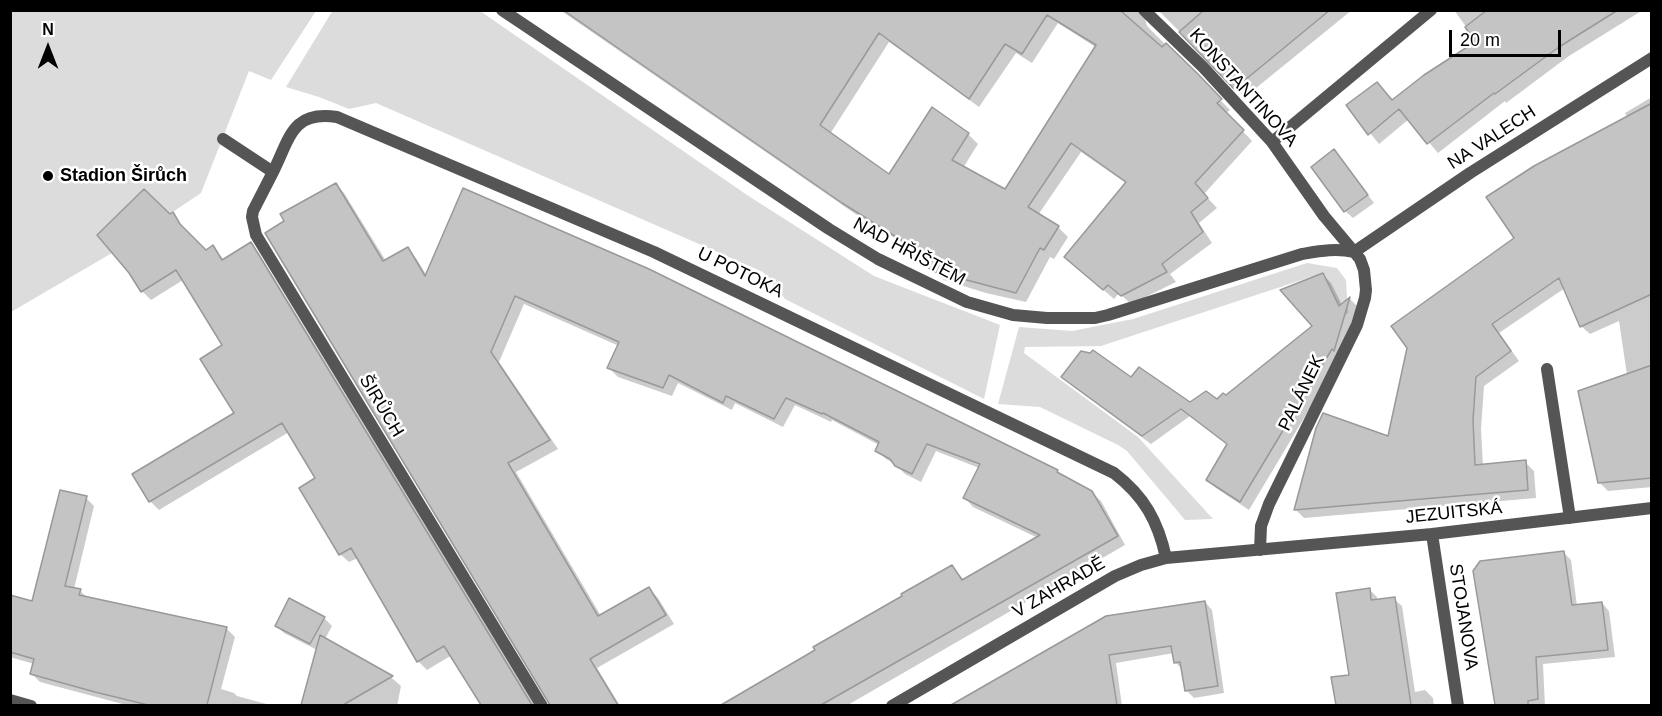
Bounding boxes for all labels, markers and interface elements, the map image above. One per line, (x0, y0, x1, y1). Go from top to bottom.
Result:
north arrow (18, 18, 78, 78)
scale bar (1452, 18, 1564, 56)
text: N (42, 21, 54, 38)
street label: KONSTANTINOVA (1184, 25, 1302, 151)
text: 20 m (1460, 30, 1500, 50)
street label: NA VALECH (1444, 102, 1540, 174)
place label: Stadion Širůch (60, 165, 187, 187)
marker: Stadion Širůch (41, 169, 55, 183)
street label: NAD HŘIŠTĚM (849, 213, 969, 291)
street label: U POTOKA (694, 243, 786, 303)
street label: PALÁNEK (1274, 352, 1330, 434)
street label: ŠIRŮCH (354, 371, 408, 441)
street label: JEZUITSKÁ (1405, 497, 1503, 529)
street label: V ZAHRADĚ (1009, 553, 1109, 623)
street label: STOJANOVA (1444, 562, 1482, 672)

